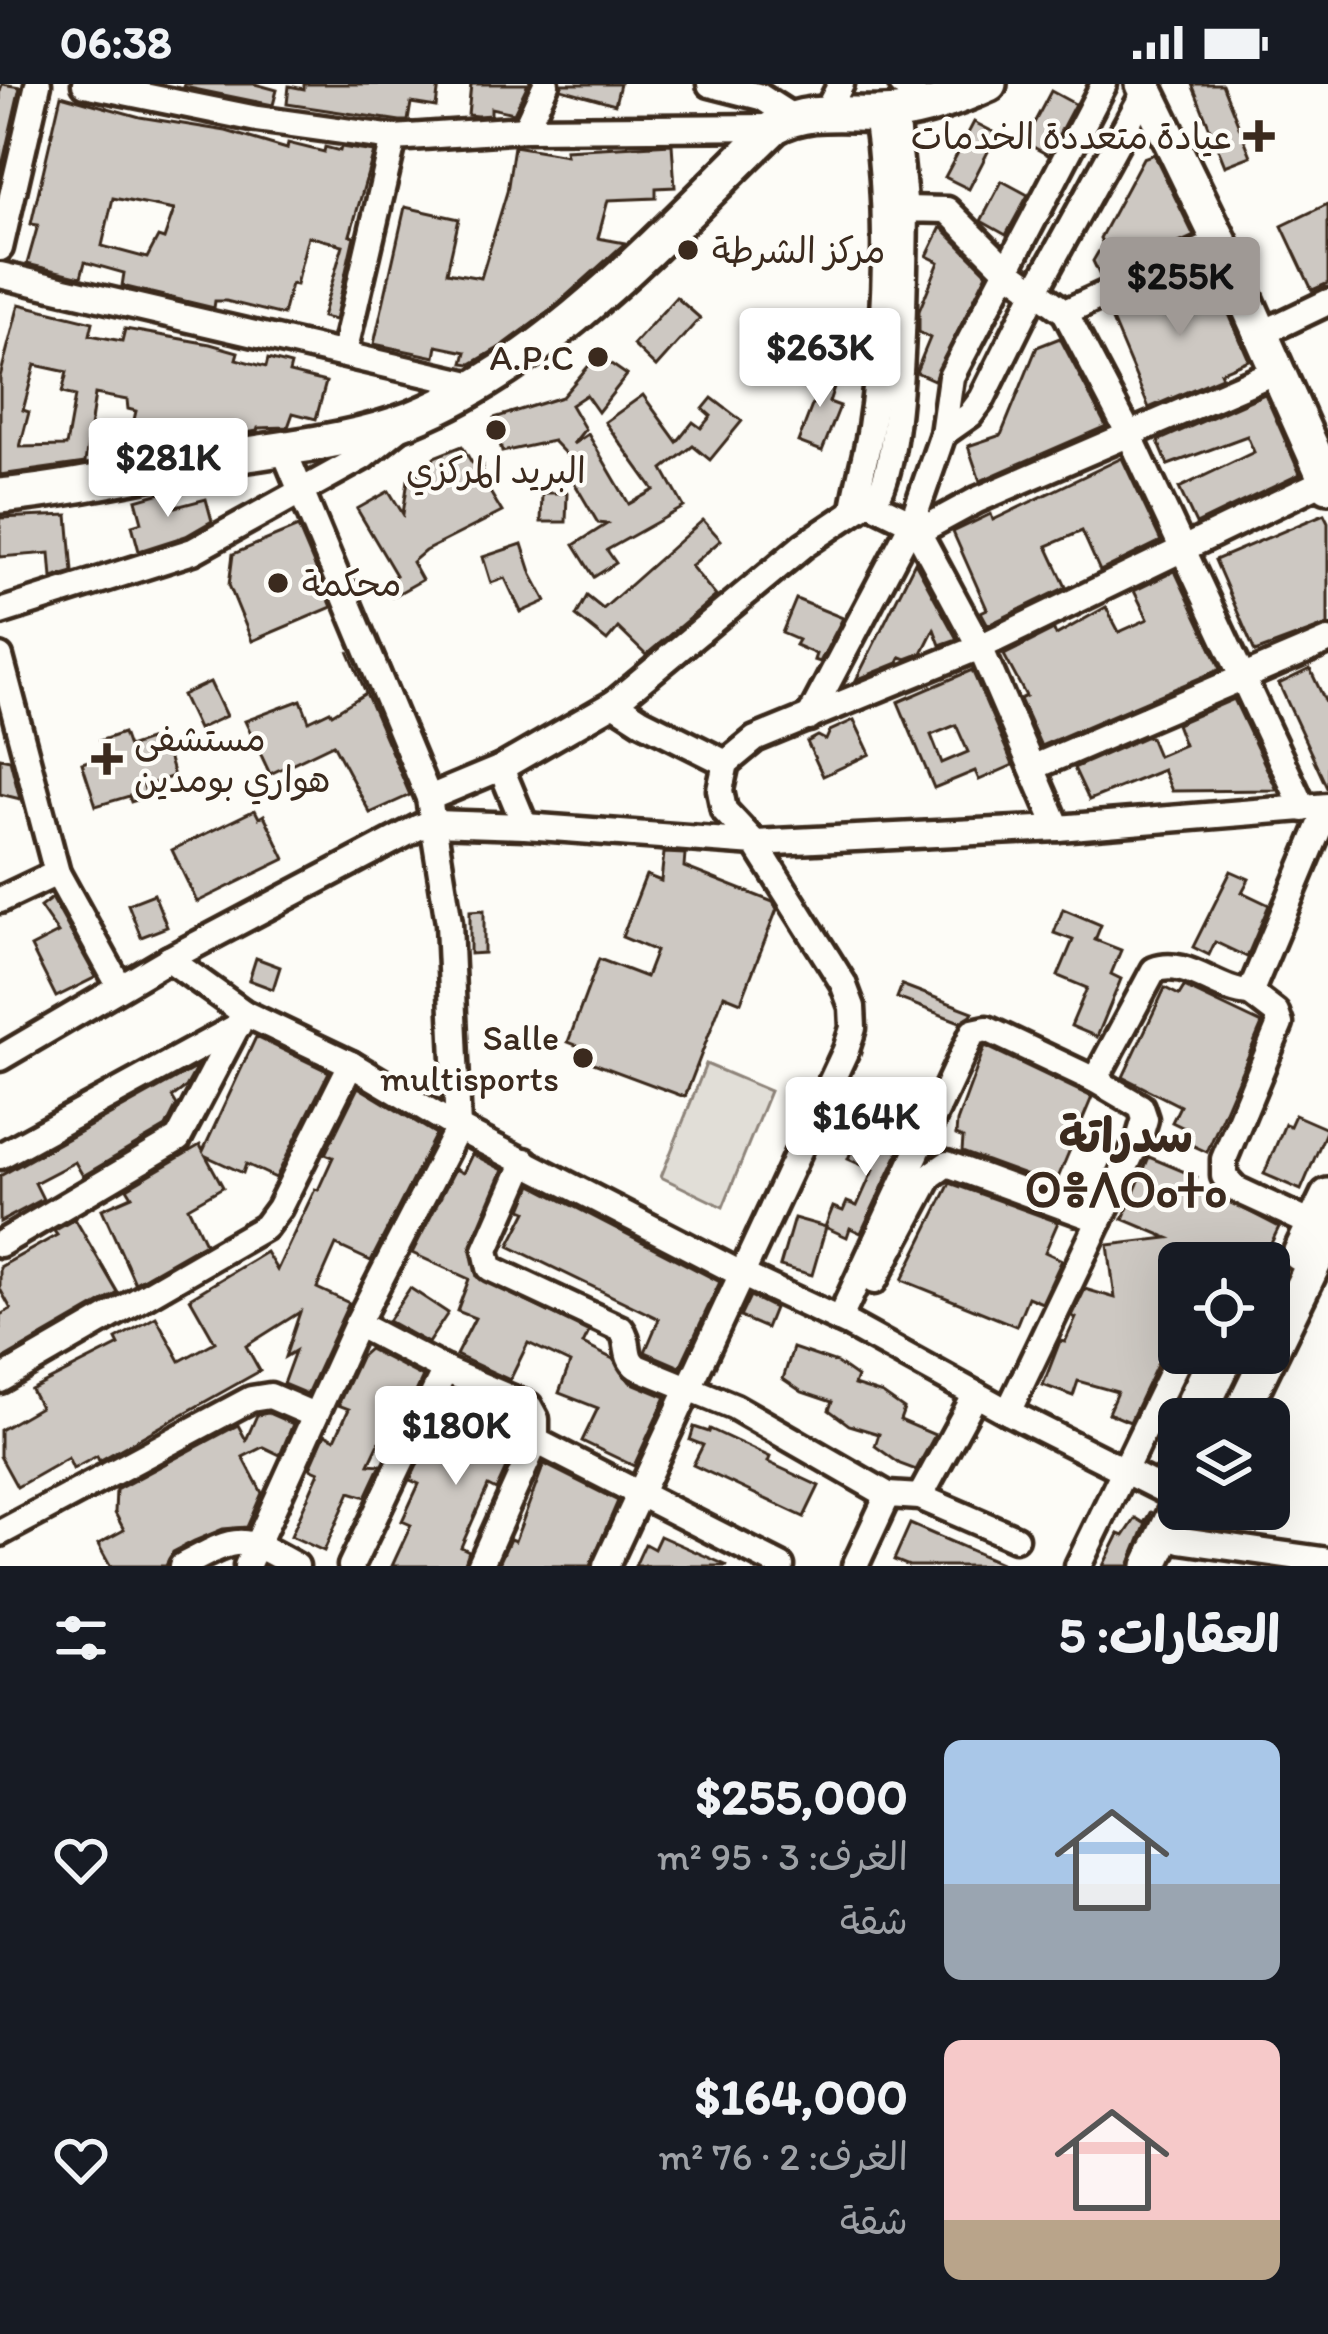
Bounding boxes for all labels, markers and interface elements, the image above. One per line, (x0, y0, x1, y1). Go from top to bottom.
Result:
text: 06:38 (60, 15, 172, 69)
place label: عيادة متعددة الخدمات (911, 115, 1232, 158)
marker: عيادة متعددة الخدمات (1243, 120, 1275, 152)
place label: مركز الشرطة (712, 229, 886, 272)
marker: مركز الشرطة (675, 237, 701, 263)
pin: $255K (1096, 237, 1264, 339)
text: $255K (1127, 252, 1233, 299)
pin: $263K (736, 308, 904, 410)
text: $263K (766, 323, 874, 370)
place label: A.P.C (490, 336, 574, 379)
marker: A.P.C (585, 344, 611, 370)
marker: البريد المركزي (483, 417, 509, 443)
pin: $281K (84, 418, 252, 520)
text: $281K (116, 433, 220, 480)
place label: البريد المركزي (406, 449, 586, 496)
place label: محكمة (302, 562, 401, 605)
marker: محكمة (265, 570, 291, 596)
place label: مستشفى هواري بومدين (134, 717, 331, 805)
marker: مستشفى هواري بومدين (91, 743, 123, 775)
place label: Salle multisports (380, 1016, 559, 1100)
marker: Salle multisports (570, 1045, 596, 1071)
pin: $164K (782, 1077, 950, 1179)
text: $164K (813, 1092, 919, 1139)
district label: سدراتة ⵙⴻⴷⵔⴰⵜⴰ (1025, 1106, 1227, 1219)
map controls (1158, 1242, 1290, 1530)
button: locate (1158, 1242, 1290, 1374)
pin: $180K (372, 1386, 540, 1488)
button: layers (1158, 1398, 1290, 1530)
text: $180K (402, 1401, 510, 1448)
text: العقارات: 5 (1058, 1604, 1280, 1665)
icon: filters (48, 1605, 114, 1671)
text: $255,000 (695, 1766, 908, 1827)
icon: home (1040, 1788, 1184, 1932)
icon: heart (48, 1827, 114, 1893)
text: الغرف: 3 · 95 m² (657, 1833, 908, 1880)
text: شقة (840, 1897, 908, 1944)
text: $164,000 (695, 2066, 908, 2127)
icon: home (1040, 2088, 1184, 2232)
icon: heart (48, 2127, 114, 2193)
text: الغرف: 2 · 76 m² (659, 2133, 908, 2180)
text: شقة (840, 2197, 908, 2244)

